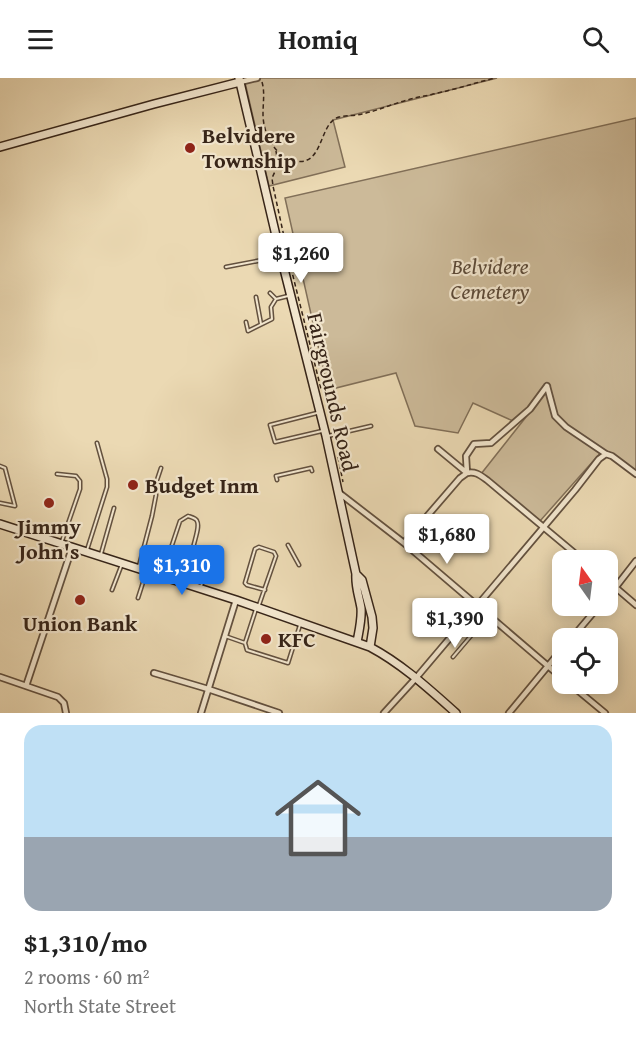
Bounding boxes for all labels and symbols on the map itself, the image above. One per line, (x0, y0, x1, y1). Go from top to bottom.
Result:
place label: Belvidere Township (202, 119, 296, 176)
marker: Belvidere Township (183, 141, 197, 155)
pin: $1,260 (252, 233, 350, 284)
park label: Belvidere Cemetery (450, 250, 529, 307)
street label: Fairgrounds Road (299, 309, 367, 475)
place label: Budget Inm (145, 469, 259, 501)
marker: Budget Inm (126, 478, 140, 492)
marker: Jimmy John's (42, 496, 56, 510)
place label: Jimmy John's (13, 510, 81, 567)
pin: $1,680 (398, 514, 496, 565)
pin: $1,310 (133, 545, 231, 596)
north arrow (552, 550, 618, 616)
marker: Union Bank (73, 593, 87, 607)
pin: $1,390 (406, 598, 504, 649)
place label: Union Bank (23, 607, 138, 639)
place label: KFC (278, 623, 316, 655)
marker: KFC (259, 632, 273, 646)

